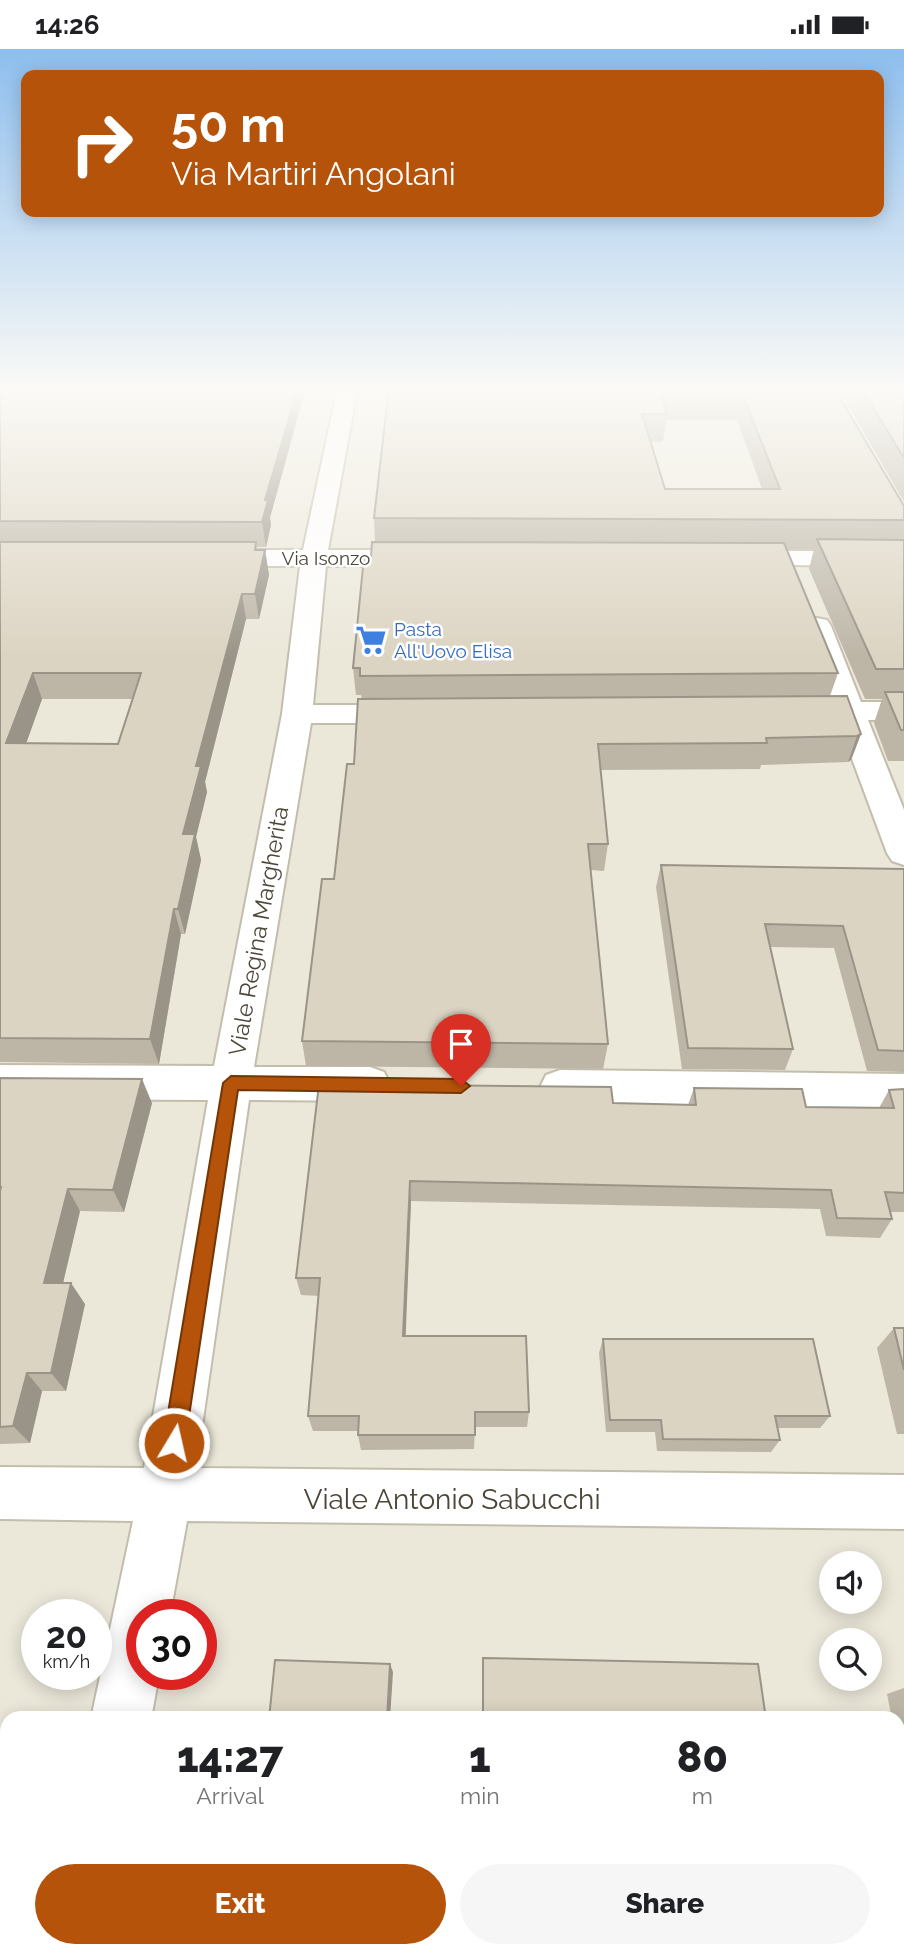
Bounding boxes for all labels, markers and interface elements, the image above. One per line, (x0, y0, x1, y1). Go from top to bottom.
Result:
text: 14:26 (35, 10, 100, 40)
text: 50 m (171, 96, 286, 153)
icon: right (56, 98, 147, 189)
text: Via Martiri Angolani (171, 155, 456, 192)
street label: Via Isonzo (282, 547, 370, 569)
place label: Pasta All'Uovo Elisa (394, 618, 512, 662)
supermarket icon: Pasta All'Uovo Elisa (354, 623, 388, 657)
street label: Viale Regina Margherita (223, 804, 293, 1058)
pin (431, 1014, 491, 1086)
icon: arrive (442, 1025, 480, 1063)
position arrow (137, 1406, 211, 1480)
street label: Viale Antonio Sabucchi (303, 1483, 601, 1516)
map controls (819, 1551, 882, 1691)
button: sound (819, 1551, 882, 1614)
speed limit sign: 30 (126, 1599, 217, 1690)
text: 20 (46, 1615, 87, 1656)
button: search (819, 1628, 882, 1691)
text: km/h (43, 1651, 90, 1672)
text: 14:27 (177, 1733, 283, 1782)
text: 1 (469, 1733, 491, 1782)
text: 80 (677, 1733, 728, 1782)
text: Arrival (196, 1782, 264, 1809)
text: min (460, 1782, 500, 1809)
text: m (692, 1782, 713, 1809)
button: Exit (35, 1864, 446, 1944)
button: Share (460, 1864, 870, 1944)

